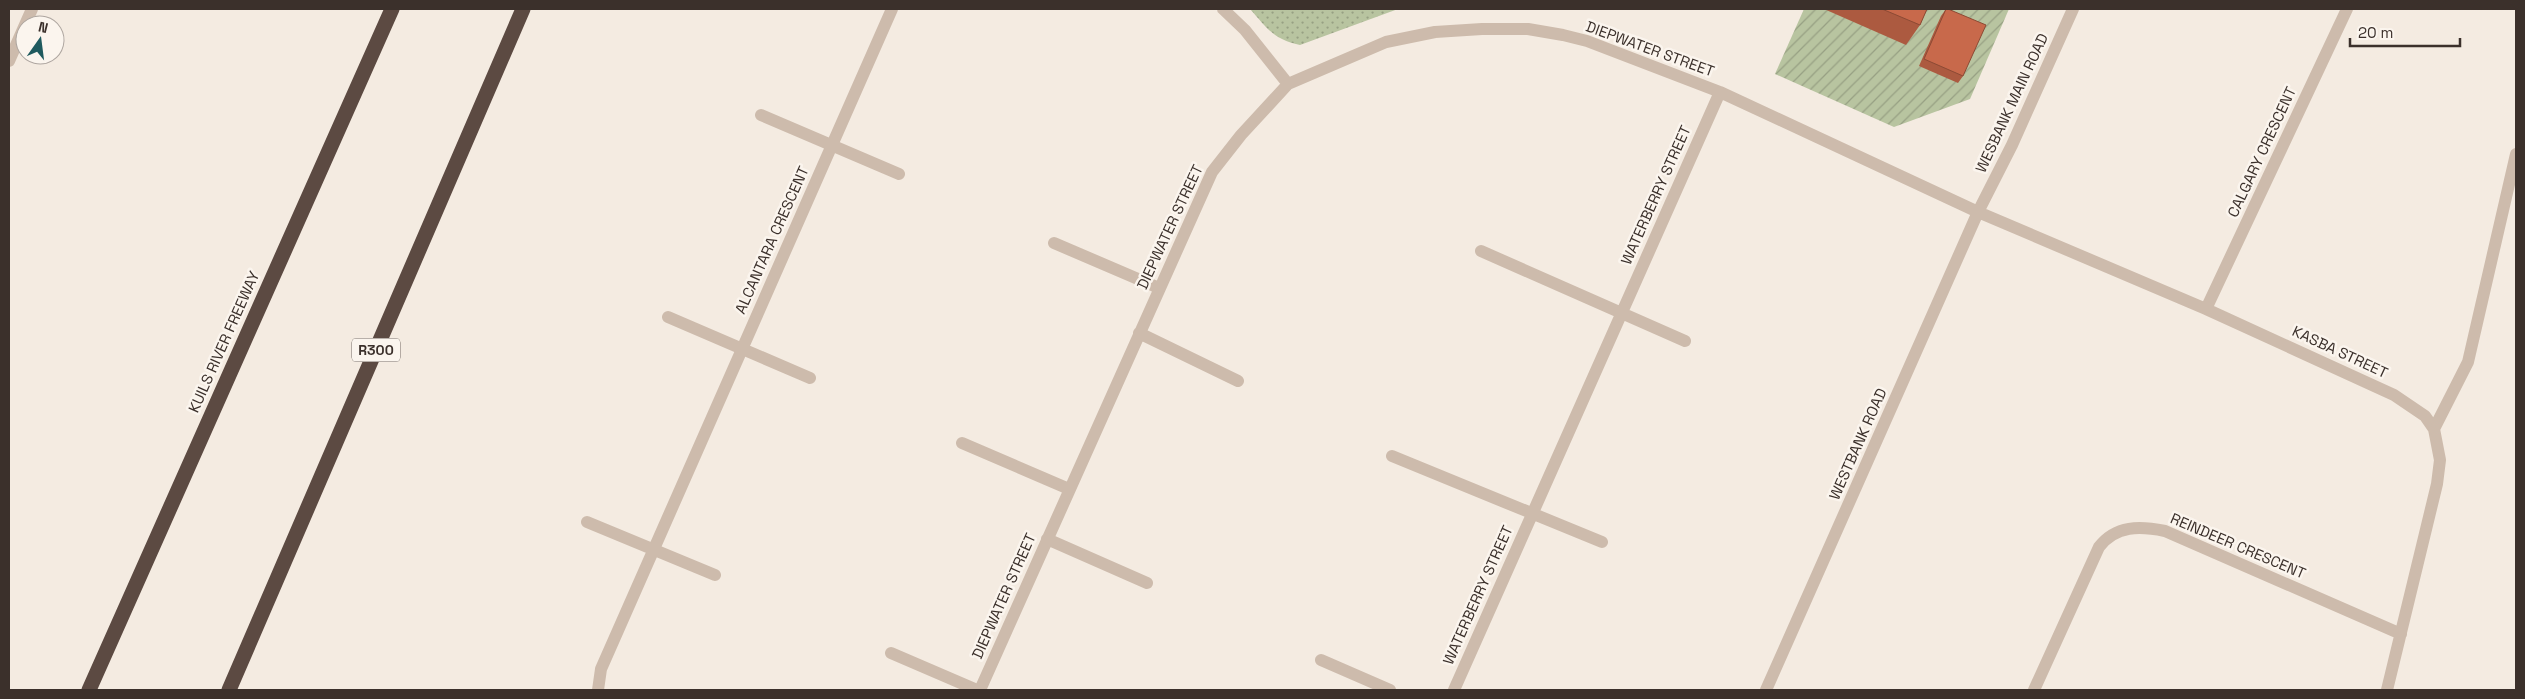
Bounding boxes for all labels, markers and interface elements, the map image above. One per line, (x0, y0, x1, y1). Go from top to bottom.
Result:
north arrow (15, 15, 65, 65)
scale bar (2350, 15, 2460, 47)
street label: DIEPWATER STREET (1583, 16, 1717, 81)
text: N (36, 18, 50, 37)
text: 20 m (2358, 23, 2393, 42)
street label: WESBANK MAIN ROAD (1971, 30, 2052, 176)
street label: CALGARY CRESCENT (2223, 83, 2300, 220)
street label: WATERBERRY STREET (1616, 122, 1695, 267)
street label: DIEPWATER STREET (1132, 161, 1207, 292)
street label: ALCANTARA CRESCENT (730, 163, 813, 317)
street label: KUILS RIVER FREEWAY (184, 268, 263, 415)
street label: KASBA STREET (2289, 321, 2391, 382)
road number: R300 (352, 338, 400, 362)
street label: WESTBANK ROAD (1824, 385, 1891, 503)
street label: REINDEER CRESCENT (2168, 508, 2309, 583)
street label: WATERBERRY STREET (1438, 522, 1517, 667)
street label: DIEPWATER STREET (967, 530, 1040, 662)

